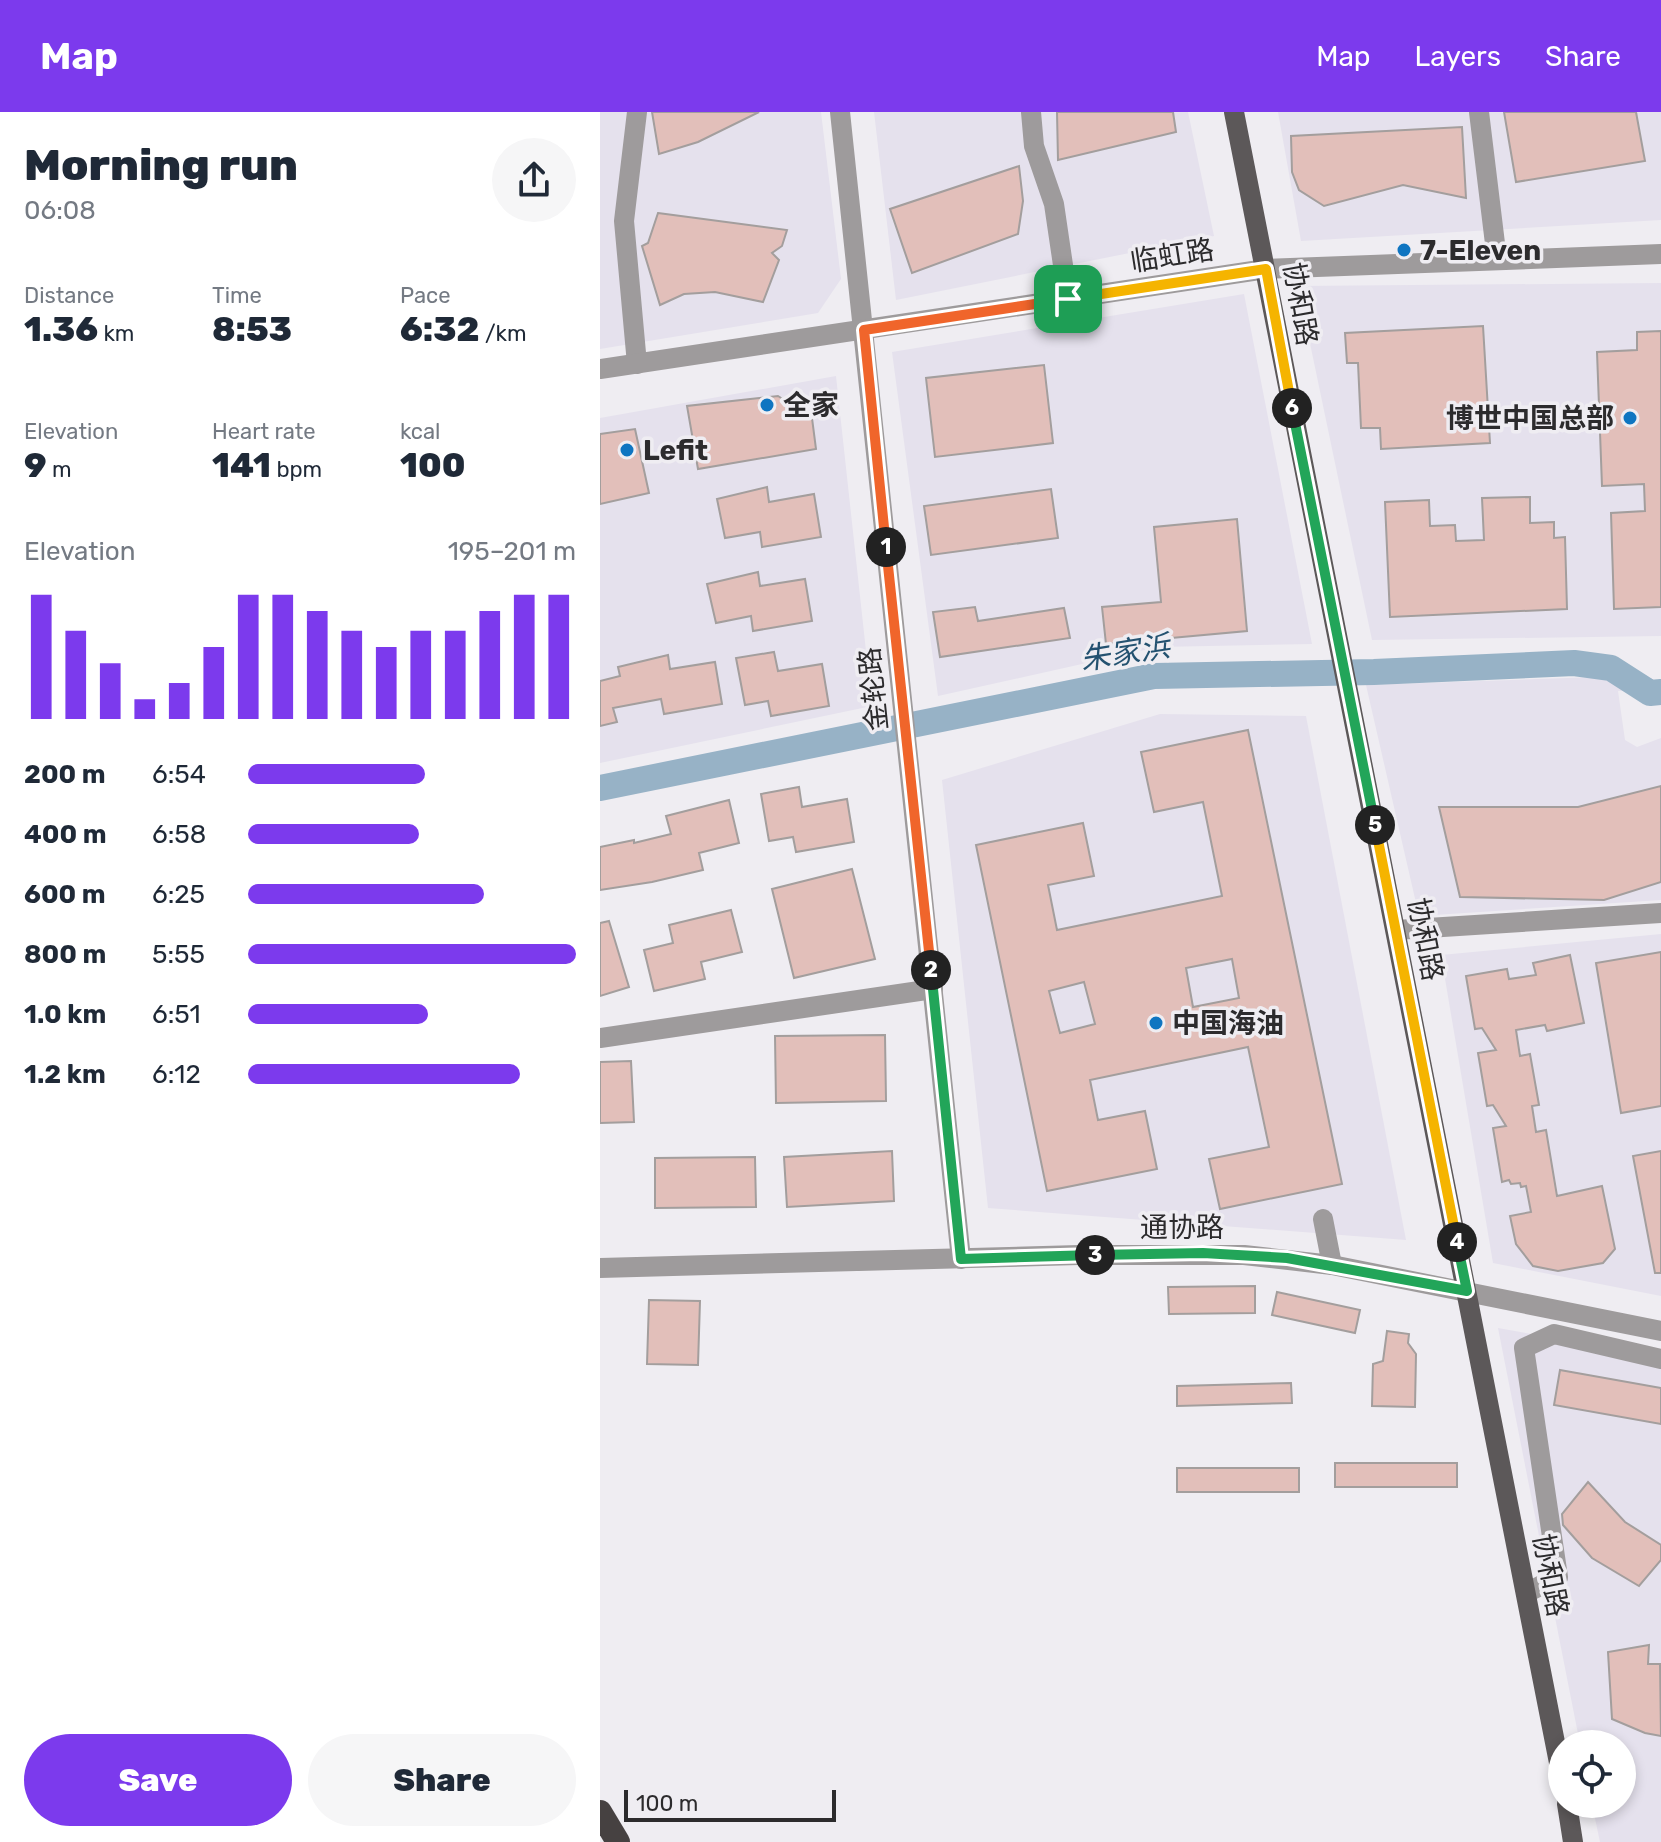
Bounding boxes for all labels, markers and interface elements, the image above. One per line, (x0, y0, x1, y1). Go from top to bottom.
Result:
text: Map (40, 33, 118, 79)
text: Map (1316, 40, 1371, 73)
text: Layers (1415, 40, 1501, 73)
text: Share (1545, 40, 1621, 73)
button: share (492, 138, 576, 222)
text: Morning run (24, 139, 298, 191)
text: 06:08 (24, 195, 96, 226)
street label: 临虹路 (1128, 233, 1216, 278)
place label: 7-Eleven (1420, 234, 1541, 267)
marker: 7-Eleven (1395, 241, 1413, 259)
street label: 协和路 (1277, 260, 1324, 348)
pin (1034, 265, 1102, 333)
icon: arrive (1046, 277, 1090, 321)
text: Distance (24, 282, 114, 309)
text: Time (212, 282, 262, 309)
text: Pace (400, 282, 451, 309)
text: 1.36 (24, 309, 98, 350)
text: 8:53 (212, 309, 292, 350)
text: 6:32 (400, 309, 480, 350)
text: km (98, 320, 134, 347)
text: /km (480, 320, 526, 347)
pin: 6 (1272, 388, 1312, 428)
place label: 全家 (783, 389, 839, 422)
text: 6 (1285, 394, 1299, 421)
marker: 全家 (758, 396, 776, 414)
place label: 博世中国总部 (1446, 402, 1614, 435)
marker: 博世中国总部 (1621, 409, 1639, 427)
text: Elevation (24, 418, 118, 445)
text: Heart rate (212, 418, 316, 445)
text: kcal (400, 418, 440, 445)
place label: Lefit (643, 434, 708, 467)
marker: Lefit (618, 441, 636, 459)
text: 9 (24, 445, 47, 486)
text: 141 (212, 445, 271, 486)
text: 100 (400, 445, 465, 486)
text: m (47, 456, 71, 483)
text: bpm (271, 456, 322, 483)
pin: 1 (866, 527, 906, 567)
text: 1 (881, 533, 891, 560)
text: Elevation (24, 536, 135, 567)
text: 195–201 m (448, 536, 576, 567)
water label: 朱家浜 (1078, 628, 1175, 678)
street label: 金轮路 (853, 645, 894, 732)
text: 200 m (24, 759, 106, 790)
text: 6:54 (152, 759, 206, 790)
pin: 5 (1355, 805, 1395, 845)
text: 5 (1368, 811, 1382, 838)
text: 400 m (24, 819, 106, 850)
text: 6:58 (152, 819, 206, 850)
text: 600 m (24, 879, 106, 910)
text: 6:25 (152, 879, 205, 910)
street label: 协和路 (1401, 895, 1450, 983)
text: 800 m (24, 939, 106, 970)
text: 5:55 (152, 939, 205, 970)
pin: 2 (911, 950, 951, 990)
text: 2 (924, 956, 938, 983)
text: 1.0 km (24, 999, 106, 1030)
text: 6:51 (152, 999, 201, 1030)
place label: 中国海油 (1172, 1007, 1284, 1040)
marker: 中国海油 (1147, 1014, 1165, 1032)
text: 1.2 km (24, 1059, 106, 1090)
text: 6:12 (152, 1059, 201, 1090)
street label: 通协路 (1140, 1211, 1224, 1244)
pin: 4 (1437, 1222, 1477, 1262)
text: 4 (1449, 1228, 1465, 1255)
pin: 3 (1075, 1235, 1115, 1275)
text: 3 (1088, 1241, 1102, 1268)
street label: 协和路 (1526, 1531, 1575, 1619)
map controls (1548, 1730, 1636, 1818)
button: locate (1548, 1730, 1636, 1818)
button: Save (24, 1734, 292, 1826)
button: Share (308, 1734, 576, 1826)
scale bar (624, 1786, 836, 1822)
text: 100 m (636, 1790, 698, 1817)

